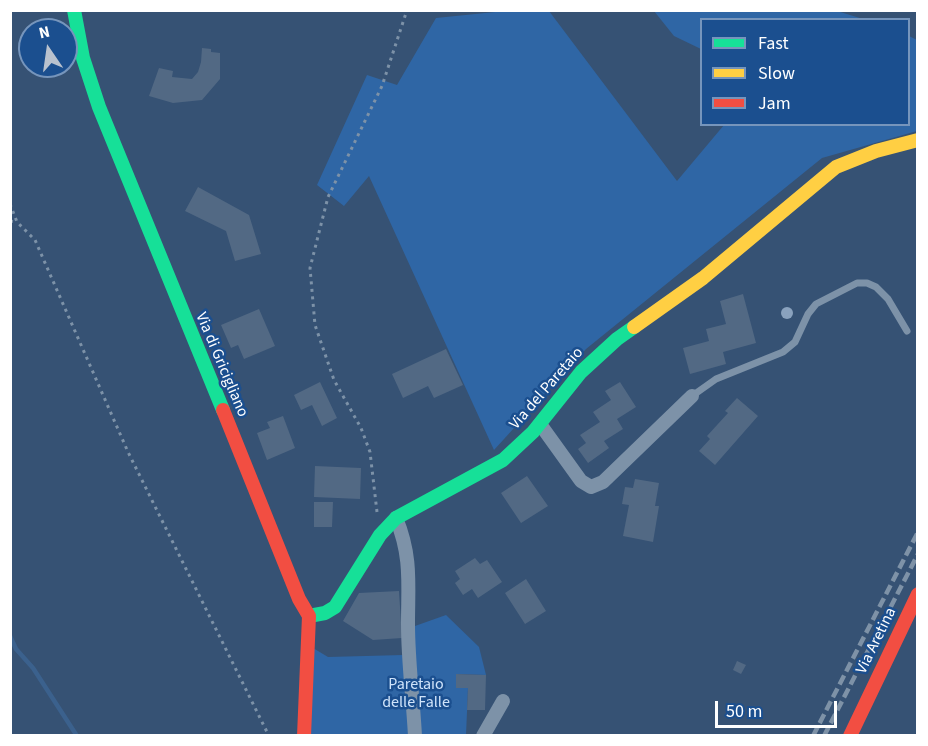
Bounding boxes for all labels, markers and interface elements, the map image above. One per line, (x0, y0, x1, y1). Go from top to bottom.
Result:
north arrow (18, 18, 78, 78)
legend (700, 18, 910, 126)
text: N (37, 20, 52, 44)
text: Fast (758, 31, 789, 56)
text: Slow (758, 61, 795, 86)
text: Jam (758, 91, 791, 116)
street label: Via di Gricigliano (190, 310, 252, 420)
street label: Via del Paretaio (506, 344, 588, 434)
street label: Via Aretina (853, 605, 901, 677)
park label: Paretaio delle Falle (382, 675, 450, 713)
scale bar (718, 689, 840, 727)
text: 50 m (726, 699, 762, 724)

